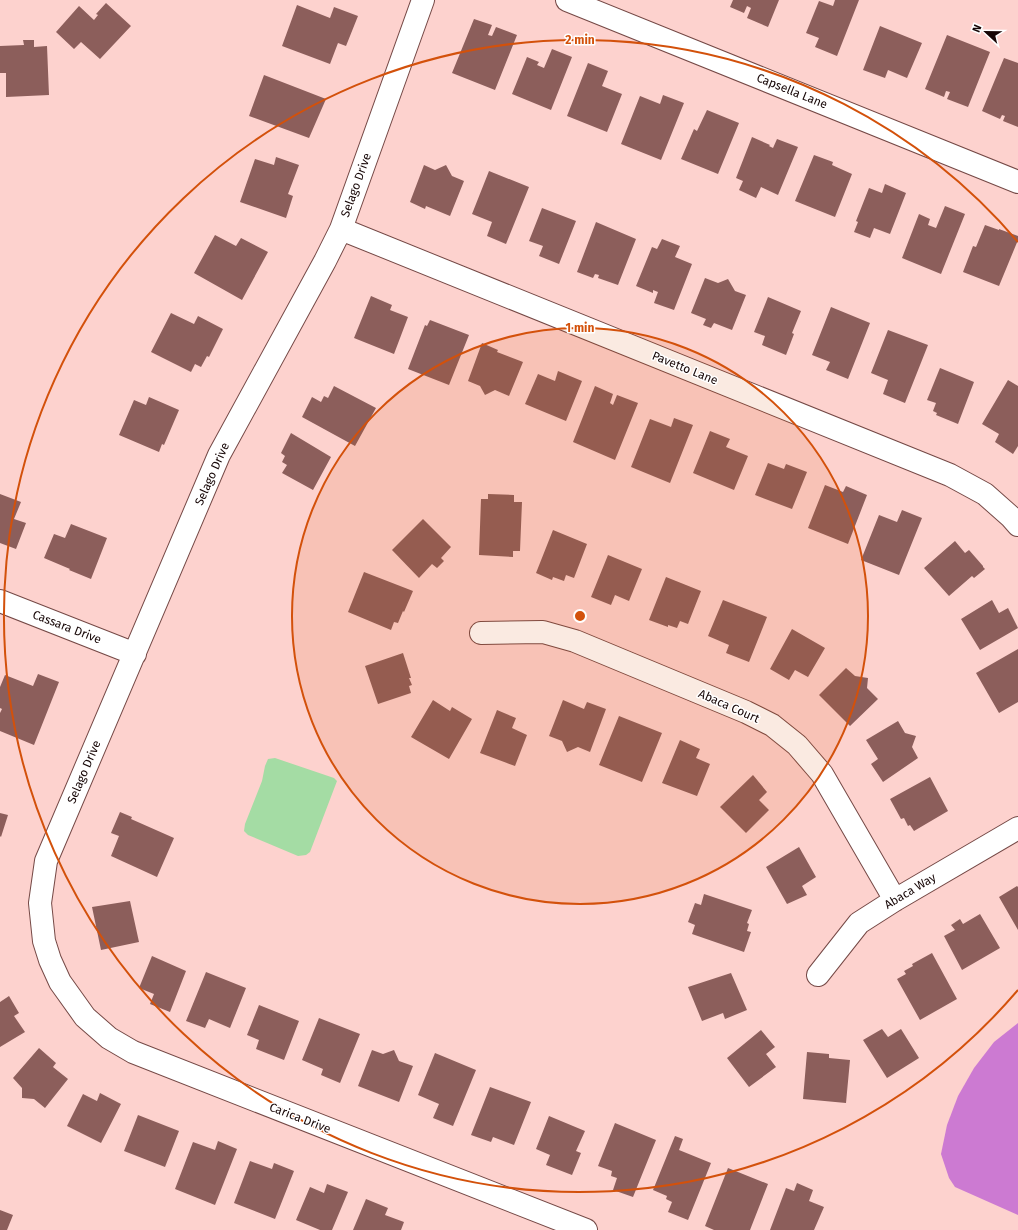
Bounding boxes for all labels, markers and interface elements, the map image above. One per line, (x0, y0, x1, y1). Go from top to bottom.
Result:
north arrow (966, 12, 1006, 52)
text: N (970, 23, 985, 34)
text: 2 min (565, 33, 595, 47)
street label: Capsella Lane (755, 70, 829, 112)
street label: Selago Drive (338, 151, 374, 219)
text: 1 min (566, 321, 594, 335)
street label: Pavetto Lane (650, 348, 720, 388)
street label: Selago Drive (192, 440, 232, 508)
street label: Cassara Drive (31, 607, 103, 647)
centre of rings (573, 609, 587, 623)
street label: Abaca Court (696, 686, 762, 726)
street label: Selago Drive (64, 738, 104, 806)
street label: Abaca Way (882, 870, 938, 912)
street label: Carica Drive (267, 1100, 333, 1136)

